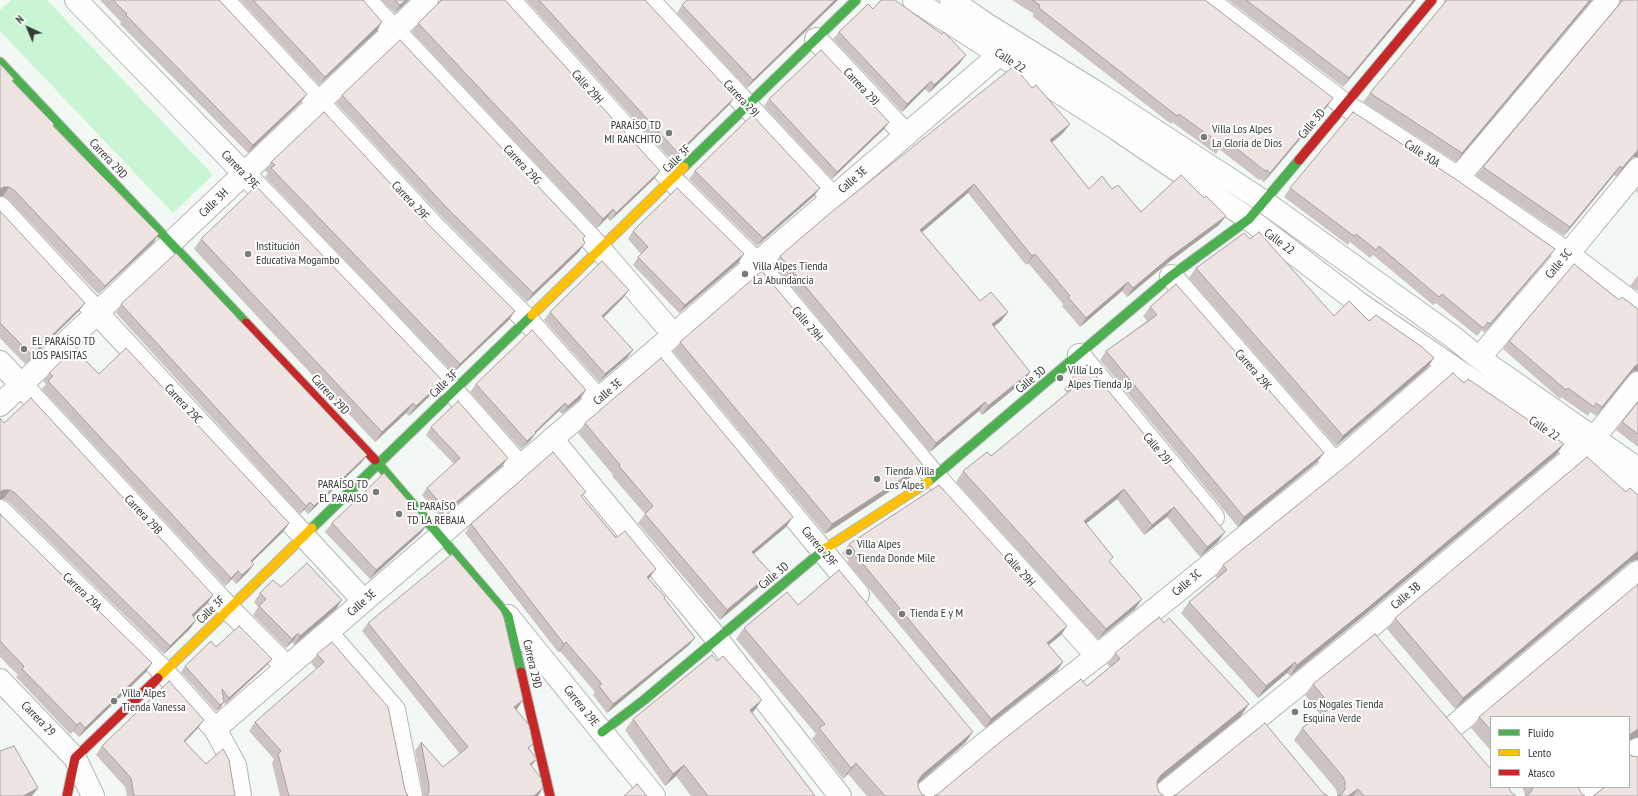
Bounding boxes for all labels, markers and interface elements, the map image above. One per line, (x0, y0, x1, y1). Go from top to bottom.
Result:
north arrow (8, 8, 48, 48)
text: N (13, 12, 27, 26)
street label: Calle 22 (992, 46, 1028, 76)
street label: Carrera 29J (840, 65, 882, 109)
street label: Calle 29H (568, 67, 606, 107)
street label: Carrera 29I (720, 77, 762, 121)
street label: Calle 3D (1295, 106, 1329, 142)
place label: PARAÍSO TD MI RANCHITO (604, 119, 661, 147)
place label: Villa Los Alpes La Gloria de Dios (1212, 123, 1282, 151)
marker: PARAÍSO TD MI RANCHITO (664, 128, 674, 138)
marker: Villa Los Alpes La Gloria de Dios (1199, 132, 1209, 142)
street label: Carrera 29D (86, 136, 130, 182)
street label: Calle 30A (1401, 137, 1443, 171)
street label: Carrera 29G (500, 142, 544, 188)
street label: Calle 3F (660, 142, 694, 176)
street label: Carrera 29E (218, 148, 262, 192)
street label: Calle 3E (836, 163, 870, 197)
street label: Carrera 29F (388, 179, 432, 223)
street label: Calle 3H (196, 186, 232, 220)
street label: Calle 22 (1261, 226, 1297, 258)
place label: Institución Educativa Mogambo (256, 240, 340, 268)
street label: Calle 3C (1543, 246, 1575, 282)
marker: Institución Educativa Mogambo (243, 249, 253, 259)
place label: Villa Alpes Tienda La Abundancia (753, 260, 828, 288)
marker: Villa Alpes Tienda La Abundancia (740, 269, 750, 279)
street label: Calle 29H (788, 304, 826, 344)
place label: EL PARAÍSO TD LOS PAISITAS (32, 335, 95, 363)
marker: EL PARAÍSO TD LOS PAISITAS (19, 344, 29, 354)
street label: Carrera 29K (1231, 347, 1275, 393)
street label: Calle 3D (1013, 363, 1049, 397)
place label: Villa Los Alpes Tienda Jp (1068, 364, 1132, 392)
street label: Calle 3F (427, 367, 461, 401)
street label: Carrera 29D (308, 372, 352, 418)
marker: Villa Los Alpes Tienda Jp (1055, 373, 1065, 383)
street label: Calle 3E (591, 375, 625, 409)
street label: Carrera 29C (161, 381, 205, 427)
street label: Calle 22 (1526, 414, 1562, 444)
street label: Calle 29J (1140, 430, 1174, 468)
place label: Tienda Villa Los Alpes (885, 465, 934, 493)
marker: Tienda Villa Los Alpes (872, 474, 882, 484)
place label: PARAÍSO TD EL PARAISO (318, 478, 368, 506)
marker: PARAÍSO TD EL PARAISO (371, 487, 381, 497)
street label: Carrera 29B (121, 492, 165, 538)
place label: EL PARAÍSO TD LA REBAJA (407, 500, 465, 528)
marker: EL PARAÍSO TD LA REBAJA (394, 509, 404, 519)
street label: Carrera 29F (798, 524, 840, 570)
place label: Villa Alpes Tienda Donde Mile (857, 538, 935, 566)
marker: Villa Alpes Tienda Donde Mile (844, 547, 854, 557)
street label: Calle 29H (1000, 550, 1038, 590)
street label: Calle 3D (756, 559, 792, 593)
street label: Calle 3C (1169, 567, 1205, 599)
street label: Carrera 29A (59, 570, 105, 614)
street label: Calle 3B (1388, 579, 1424, 613)
street label: Calle 3E (345, 586, 379, 620)
street label: Calle 3F (194, 593, 228, 627)
place label: Tienda E y M (910, 607, 963, 621)
marker: Tienda E y M (897, 609, 907, 619)
street label: Carrera 29D (519, 638, 545, 690)
street label: Carrera 29E (560, 683, 602, 729)
place label: Villa Alpes Tienda Vanessa (122, 687, 186, 715)
marker: Villa Alpes Tienda Vanessa (109, 696, 119, 706)
street label: Carrera 29 (18, 698, 58, 740)
place label: Los Nogales Tienda Esquina Verde (1303, 698, 1383, 726)
marker: Los Nogales Tienda Esquina Verde (1290, 707, 1300, 717)
legend (1490, 716, 1630, 788)
text: Fluido (1528, 725, 1554, 740)
text: Lento (1528, 745, 1551, 760)
text: Atasco (1528, 765, 1555, 780)

